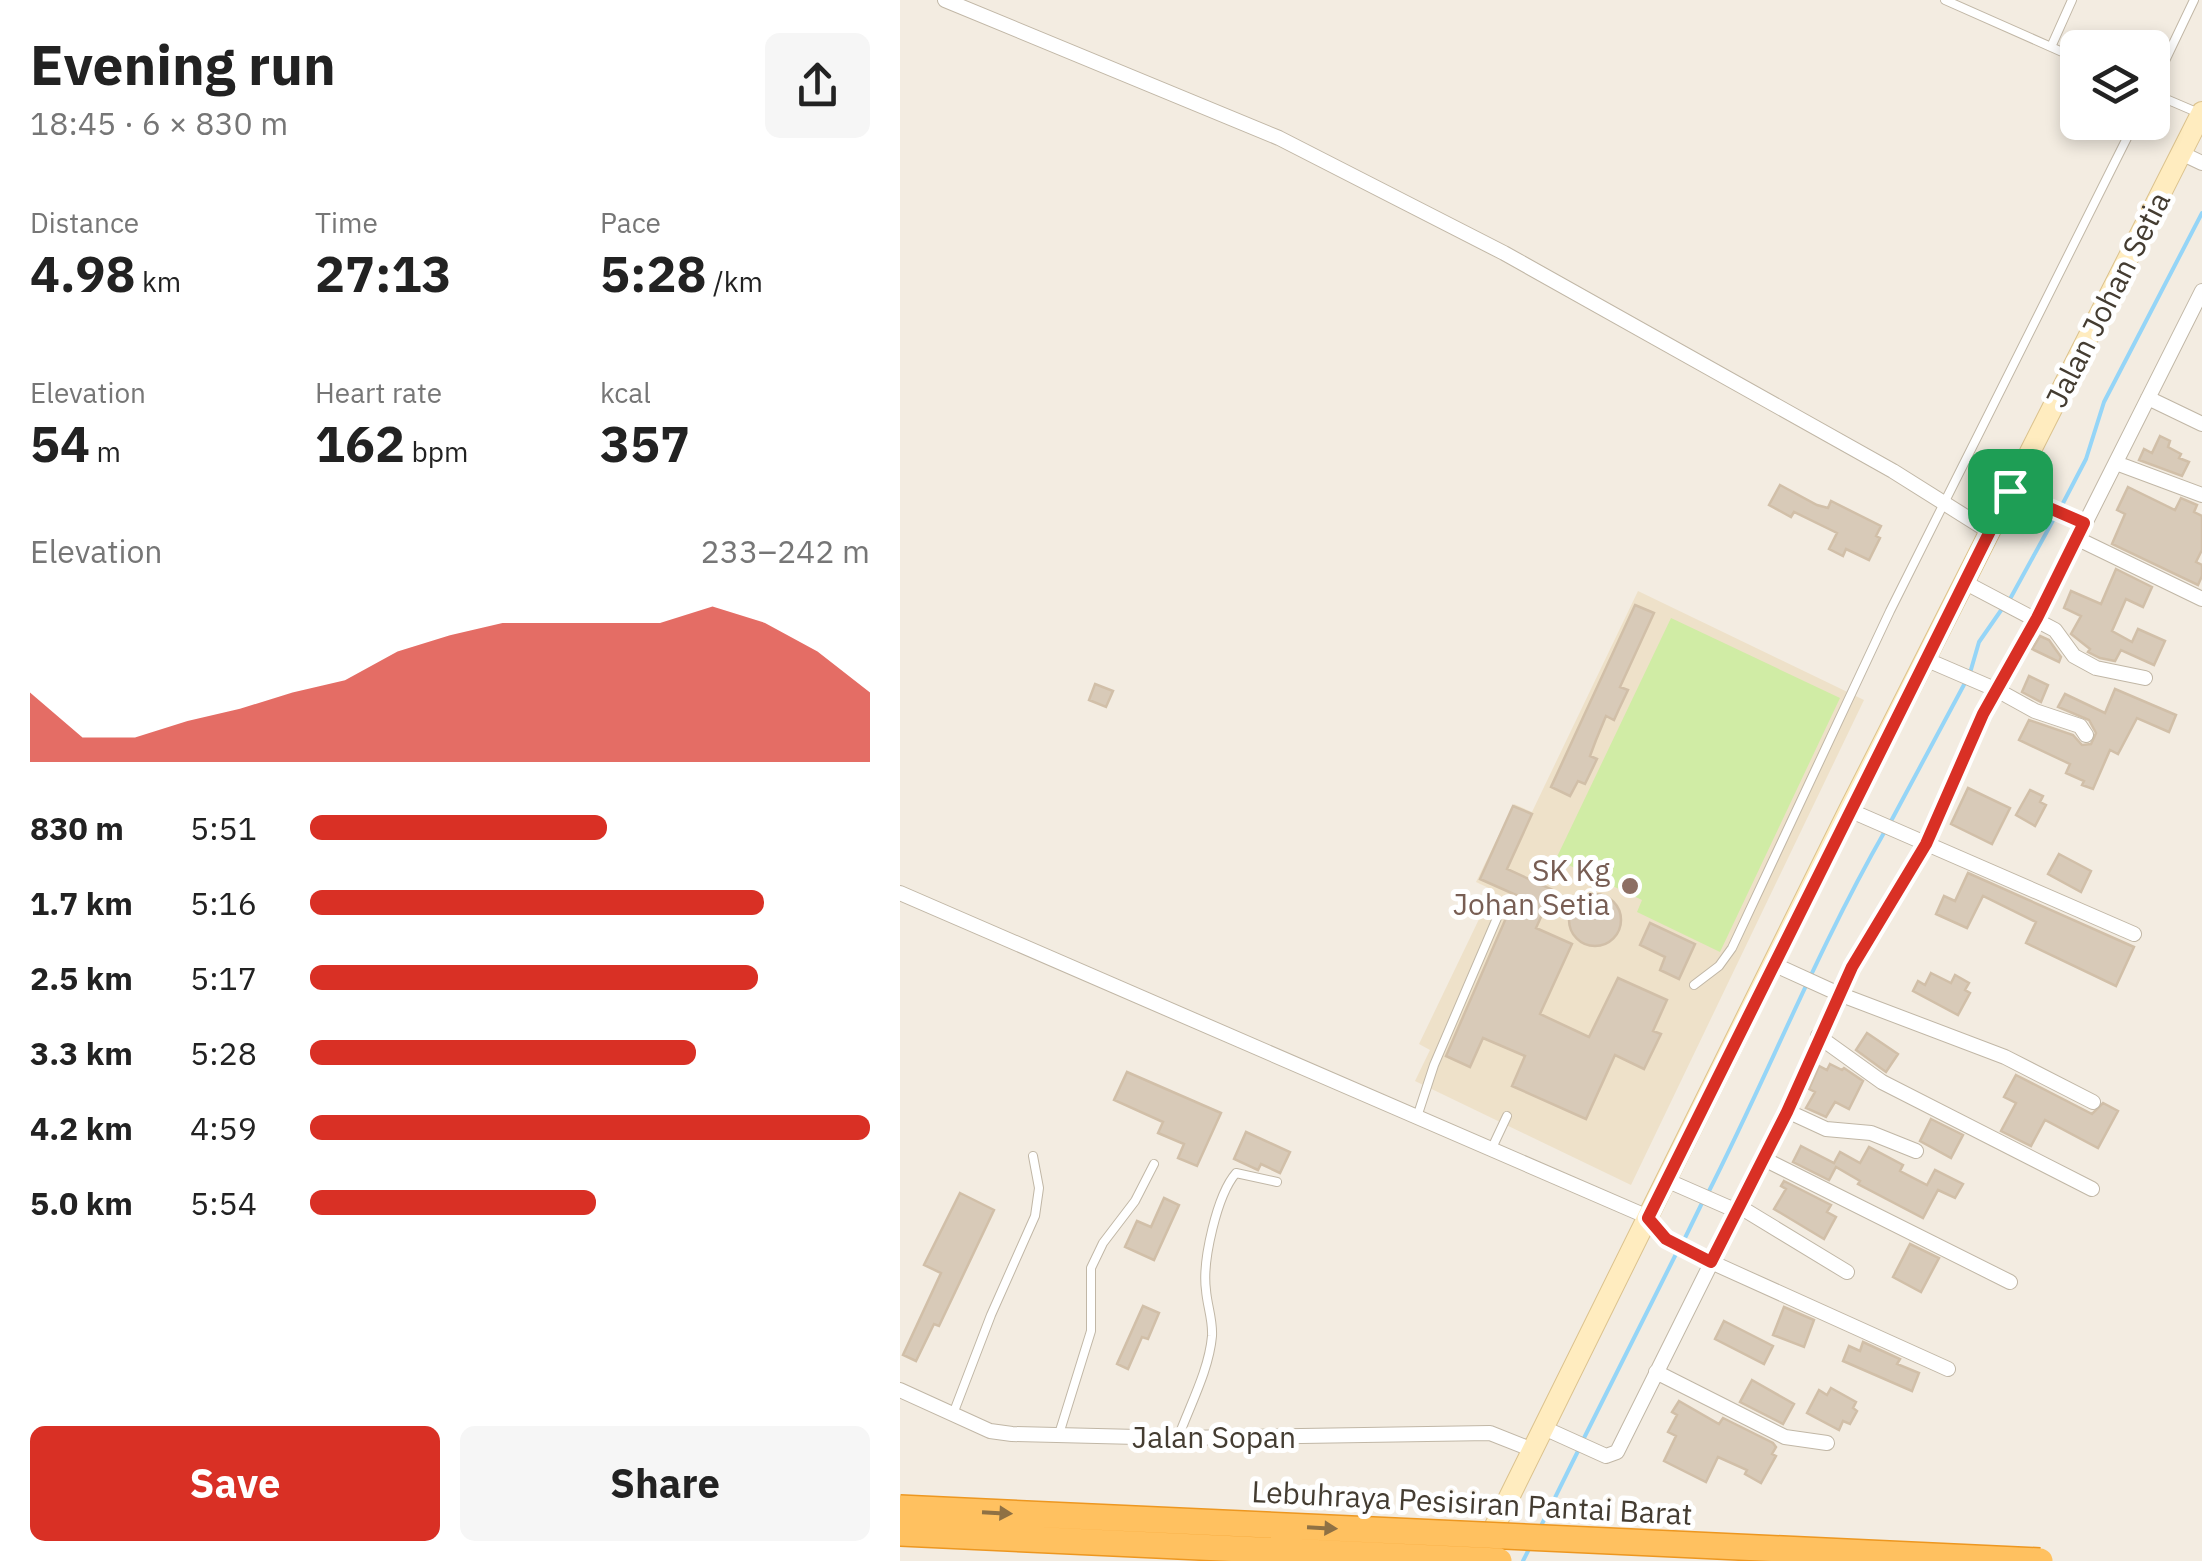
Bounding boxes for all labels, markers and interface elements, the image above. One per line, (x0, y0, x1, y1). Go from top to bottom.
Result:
text: Evening run (30, 29, 336, 100)
map controls (2060, 30, 2170, 140)
button: layers (2060, 30, 2170, 140)
button: share (765, 33, 870, 138)
text: 18:45 · 6 × 830 m (30, 102, 288, 144)
street label: Jalan Johan Setia (2036, 185, 2178, 413)
text: Distance (30, 204, 139, 241)
text: Time (315, 204, 378, 241)
text: Pace (600, 204, 661, 241)
text: 4.98 (30, 241, 136, 306)
text: 27:13 (315, 241, 452, 306)
text: 5:28 (600, 241, 707, 306)
text: km (136, 263, 181, 300)
text: /km (707, 263, 763, 300)
text: Elevation (30, 374, 146, 411)
text: Heart rate (315, 374, 442, 411)
text: kcal (600, 374, 651, 411)
text: 54 (30, 411, 90, 476)
text: 162 (315, 411, 405, 476)
text: 357 (600, 411, 690, 476)
text: m (90, 433, 121, 470)
text: bpm (405, 433, 469, 470)
pin (1968, 449, 2053, 534)
icon: arrive (1983, 464, 2038, 519)
text: Elevation (30, 530, 163, 572)
text: 233–242 m (700, 530, 870, 572)
text: 830 m (30, 807, 124, 849)
text: 5:51 (190, 807, 257, 849)
place label: SK Kg Johan Setia (1453, 850, 1610, 923)
marker: SK Kg Johan Setia (1619, 875, 1641, 897)
text: 1.7 km (30, 882, 133, 924)
text: 5:16 (190, 882, 257, 924)
text: 2.5 km (30, 957, 133, 999)
text: 5:17 (190, 957, 257, 999)
text: 3.3 km (30, 1032, 133, 1074)
text: 5:28 (190, 1032, 257, 1074)
text: 4.2 km (30, 1107, 133, 1149)
text: 4:59 (190, 1107, 257, 1149)
text: 5.0 km (30, 1182, 133, 1224)
text: 5:54 (190, 1182, 257, 1224)
street label: Jalan Sopan (1132, 1417, 1296, 1456)
button: Save (30, 1426, 440, 1541)
button: Share (460, 1426, 870, 1541)
street label: Lebuhraya Pesisiran Pantai Barat (1251, 1471, 1693, 1533)
one-way arrow (982, 1505, 1014, 1521)
one-way arrow (1307, 1520, 1339, 1536)

